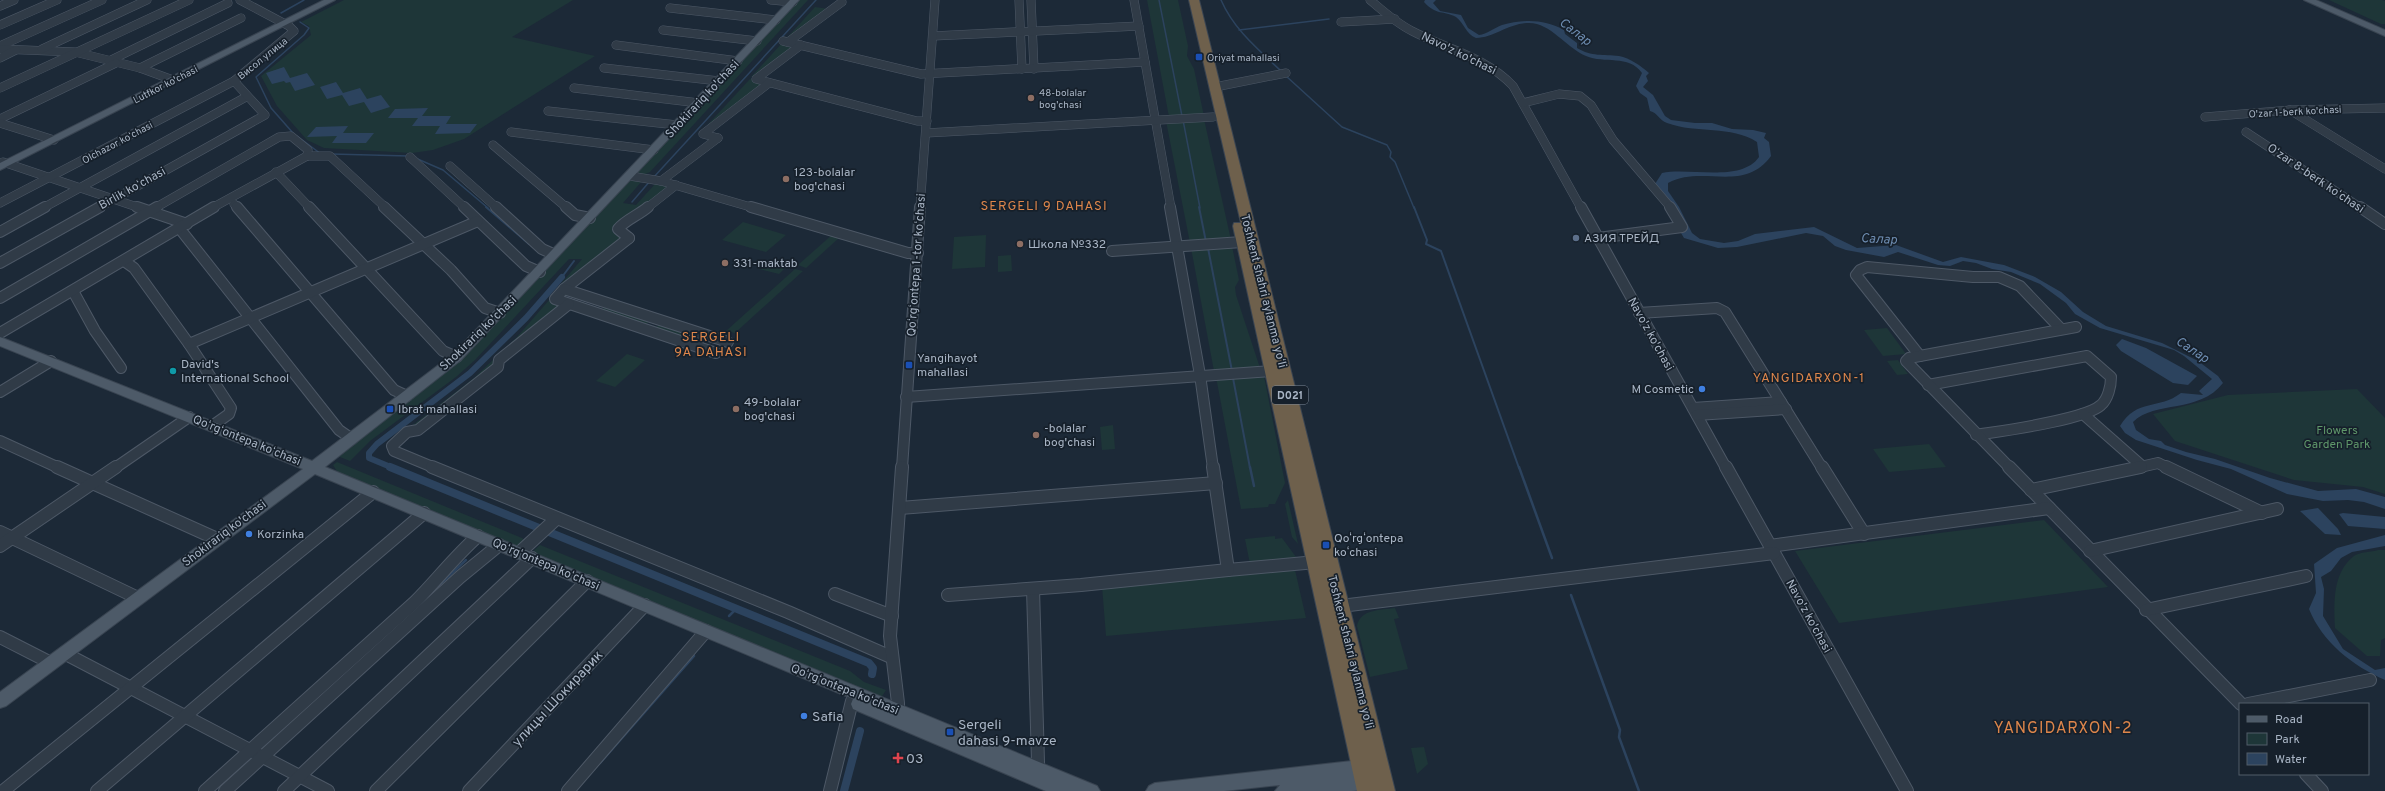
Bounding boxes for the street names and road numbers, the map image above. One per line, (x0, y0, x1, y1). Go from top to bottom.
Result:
street label: Navo'z ko'chasi (1418, 29, 1499, 79)
street label: Висол улица (235, 35, 291, 83)
street label: Shokirariq ko'chasi (662, 57, 743, 142)
street label: Lutfkor ko'chasi (131, 63, 200, 107)
street label: O'zar 1-berk ko'chasi (2248, 104, 2342, 121)
street label: Olchazor koʻchasi (80, 119, 155, 168)
street label: Oʻzar 8-berk koʻchasi (2264, 140, 2367, 217)
street label: Birlik koʻchasi (96, 164, 169, 214)
street label: Qoʻrgʻontepa 1-tor koʻchasi (904, 193, 930, 337)
street label: Toshkent shahri aylanma yoʻli (1236, 213, 1290, 370)
street label: Shokirariq ko'chasi (437, 293, 521, 375)
street label: Navo'z ko'chasi (1623, 295, 1677, 374)
road number: D021 (1272, 386, 1308, 404)
street label: Qoʻrgʻontepa koʻchasi (190, 412, 303, 470)
street label: Shokirariq ko'chasi (179, 497, 270, 571)
street label: Qoʻrgʻontepa koʻchasi (489, 535, 602, 595)
street label: Toshkent shahri aylanma yoʻli (1323, 574, 1377, 731)
street label: Navo'z ko'chasi (1781, 577, 1835, 656)
street label: улицы Шокирарик (509, 647, 607, 751)
street label: Qoʻrgʻontepa koʻchasi (788, 661, 901, 719)

